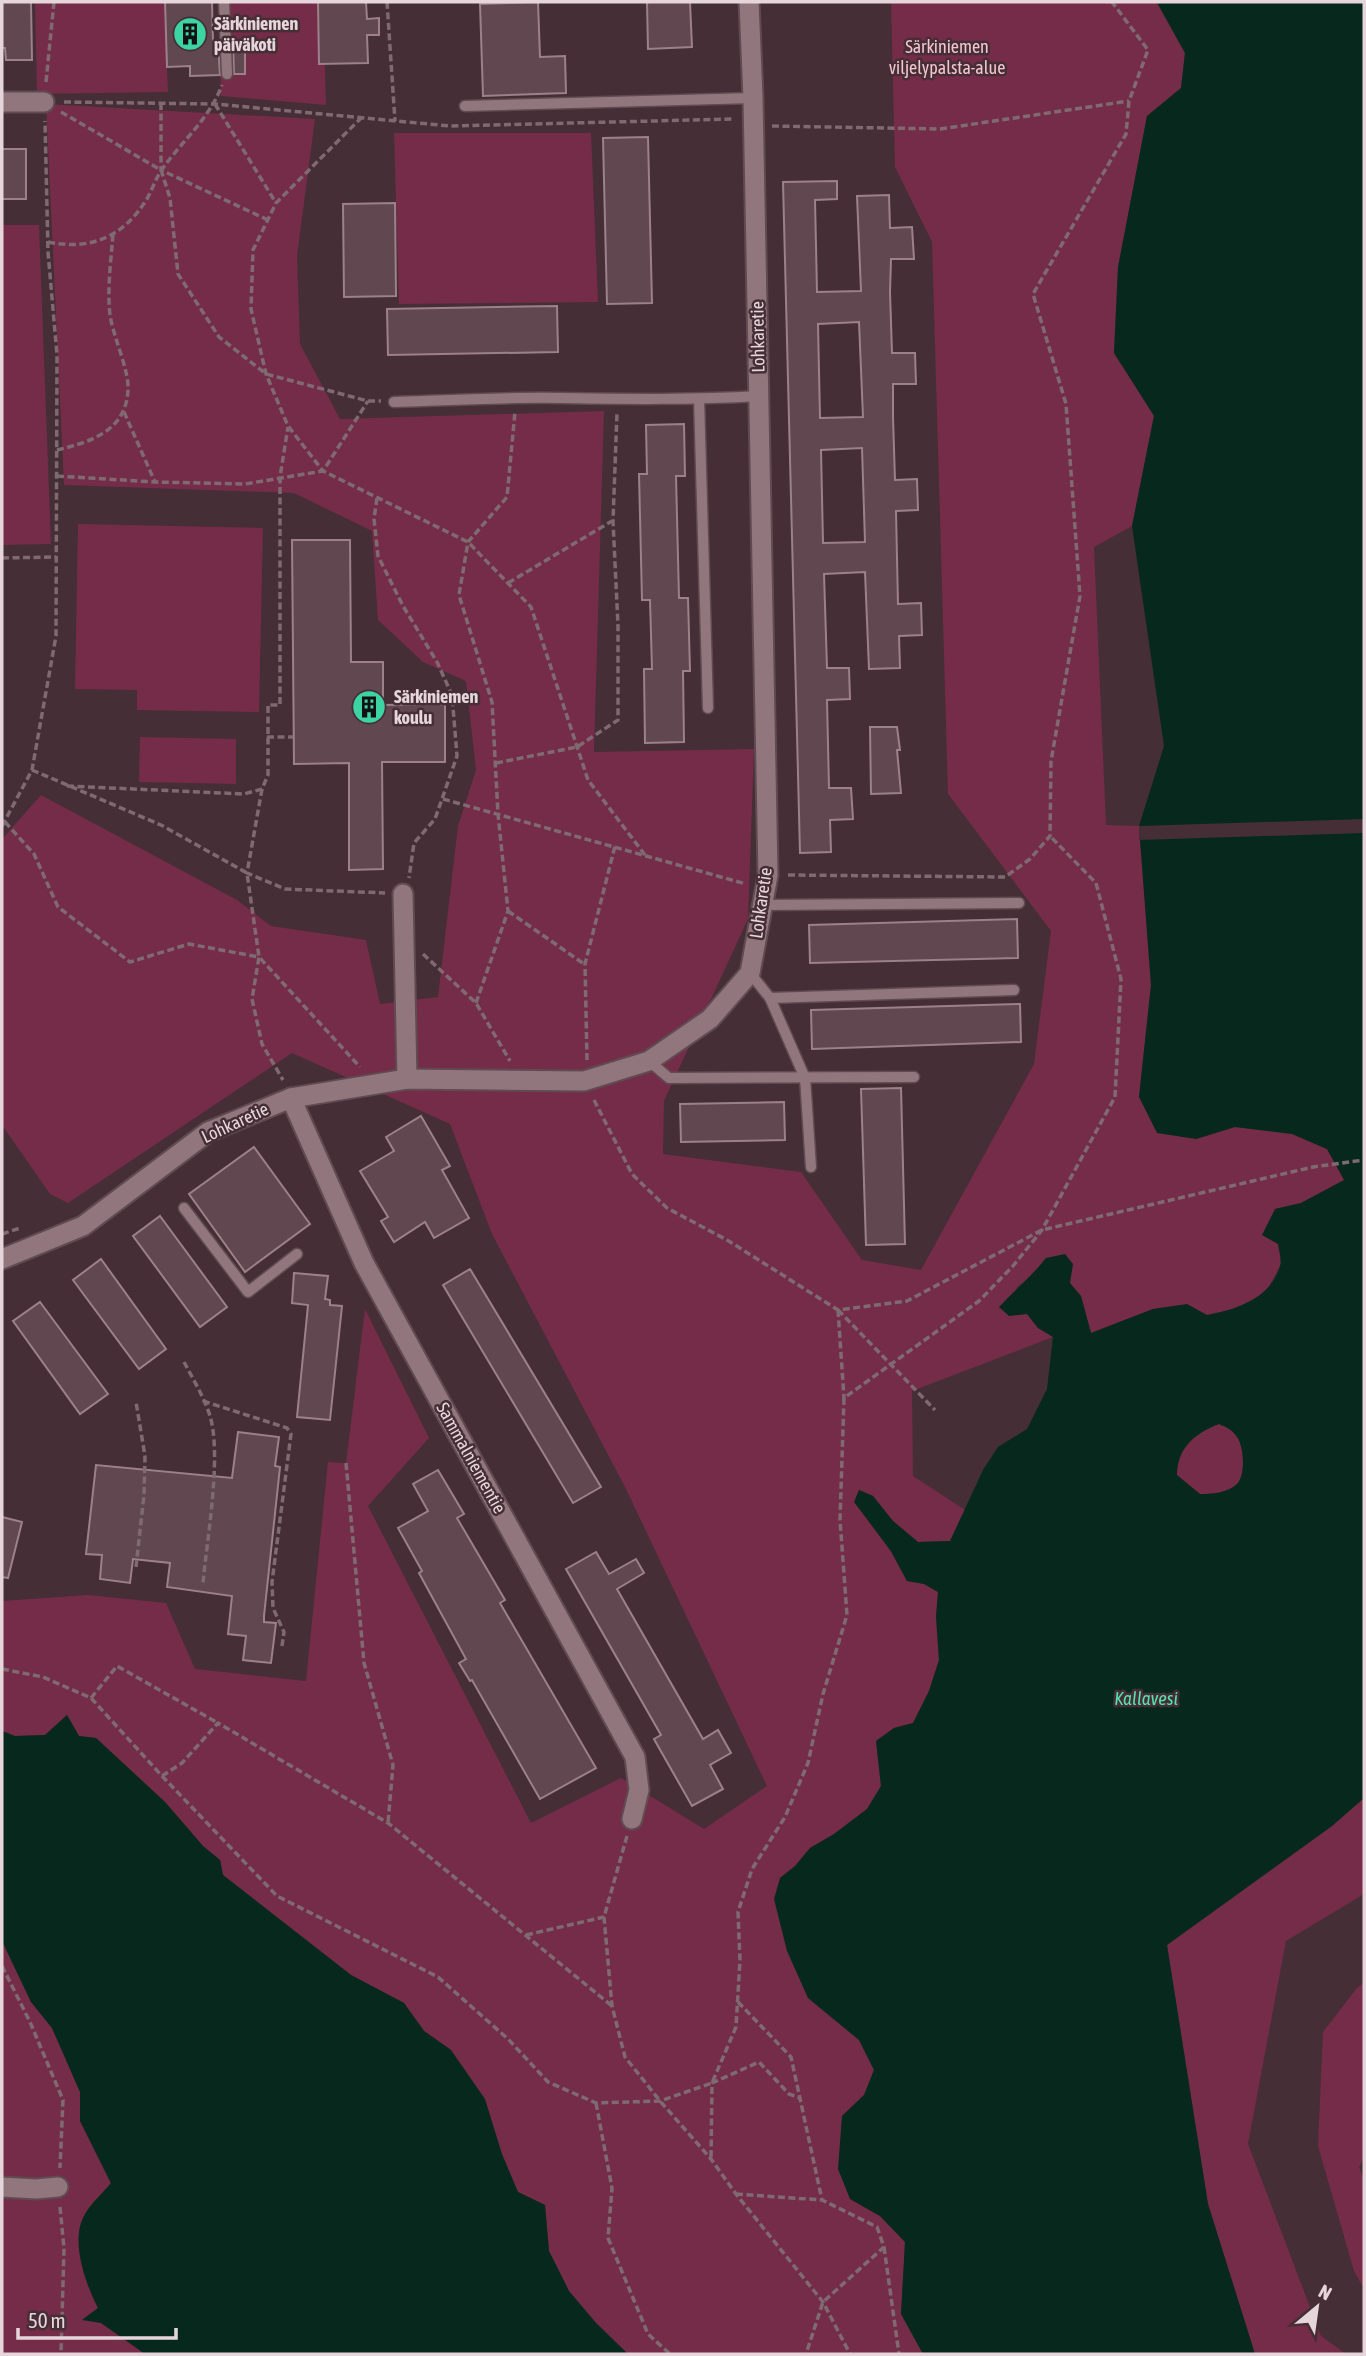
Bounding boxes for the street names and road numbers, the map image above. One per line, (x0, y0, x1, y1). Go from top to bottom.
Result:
street label: Lohkaretie (746, 301, 769, 373)
street label: Lohkaretie (745, 866, 776, 940)
street label: Lohkaretie (198, 1098, 272, 1147)
street label: Sammalniementie (432, 1399, 511, 1517)

